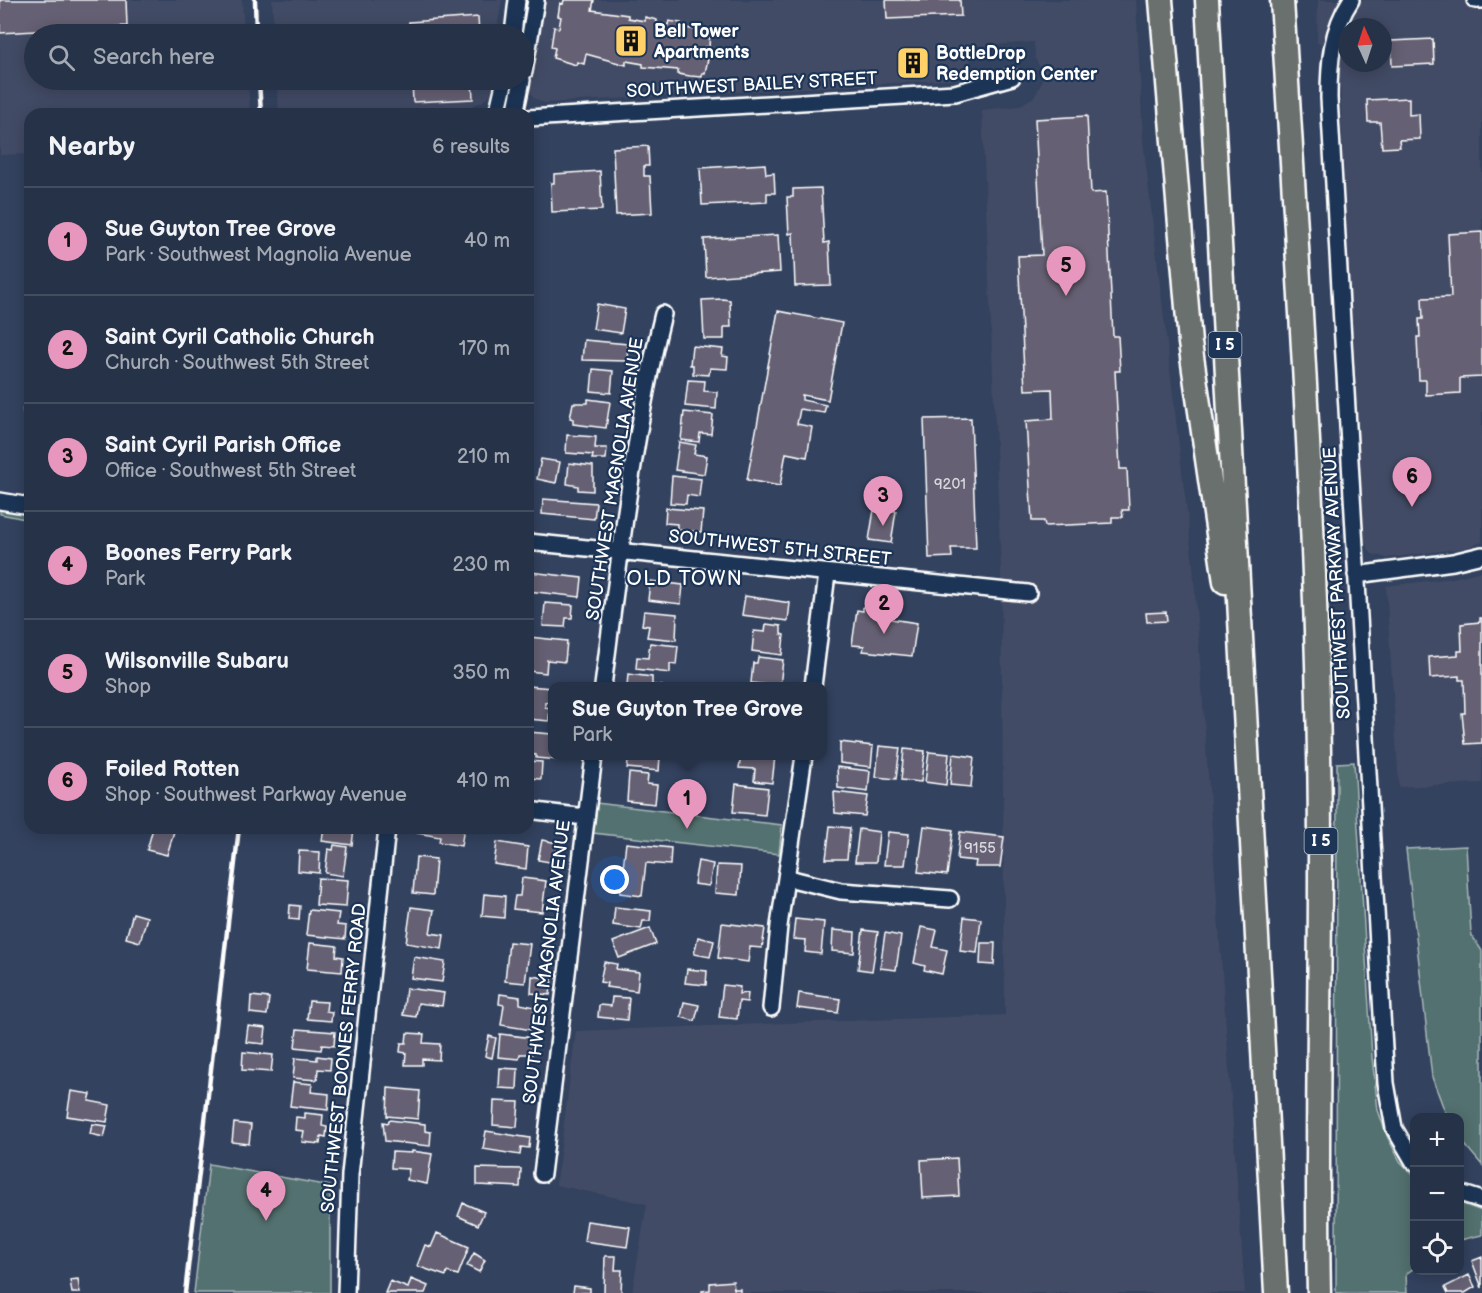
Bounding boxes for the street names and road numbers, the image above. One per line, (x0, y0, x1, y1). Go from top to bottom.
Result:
street label: SOUTHWEST BAILEY STREET (626, 68, 878, 102)
road number: I 5 (1208, 332, 1242, 358)
street label: SOUTHWEST MAGNOLIA AVENUE (582, 336, 648, 622)
street label: SOUTHWEST PARKWAY AVENUE (1319, 446, 1355, 720)
street label: SOUTHWEST 5TH STREET (668, 526, 893, 570)
street label: SOUTHWEST MAGNOLIA AVENUE (519, 819, 575, 1105)
road number: I 5 (1304, 828, 1338, 854)
street label: SOUTHWEST BOONES FERRY ROAD (317, 902, 371, 1214)

